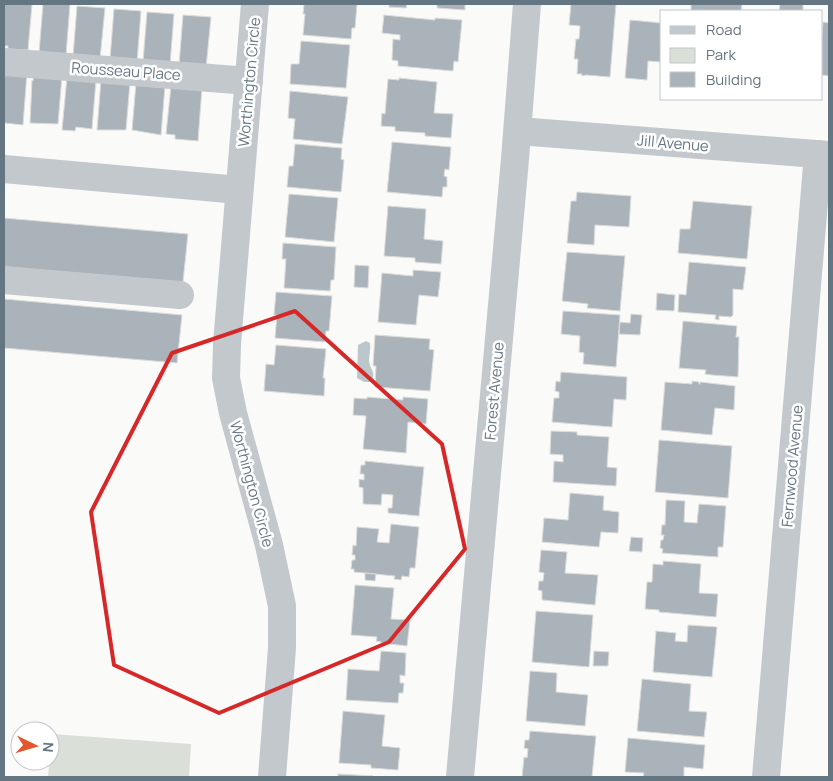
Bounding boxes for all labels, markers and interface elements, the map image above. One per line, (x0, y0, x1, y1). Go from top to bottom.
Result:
legend (660, 10, 823, 100)
street label: Worthington Circle (233, 16, 265, 148)
text: Road (706, 19, 742, 40)
text: Park (706, 44, 736, 65)
street label: Rousseau Place (71, 57, 182, 85)
text: Building (706, 69, 761, 90)
street label: Jill Avenue (636, 129, 710, 157)
street label: Forest Avenue (479, 341, 509, 441)
street label: Fernwood Avenue (776, 404, 808, 528)
street label: Worthington Circle (225, 419, 279, 550)
north arrow (10, 721, 60, 771)
text: N (39, 741, 58, 753)

